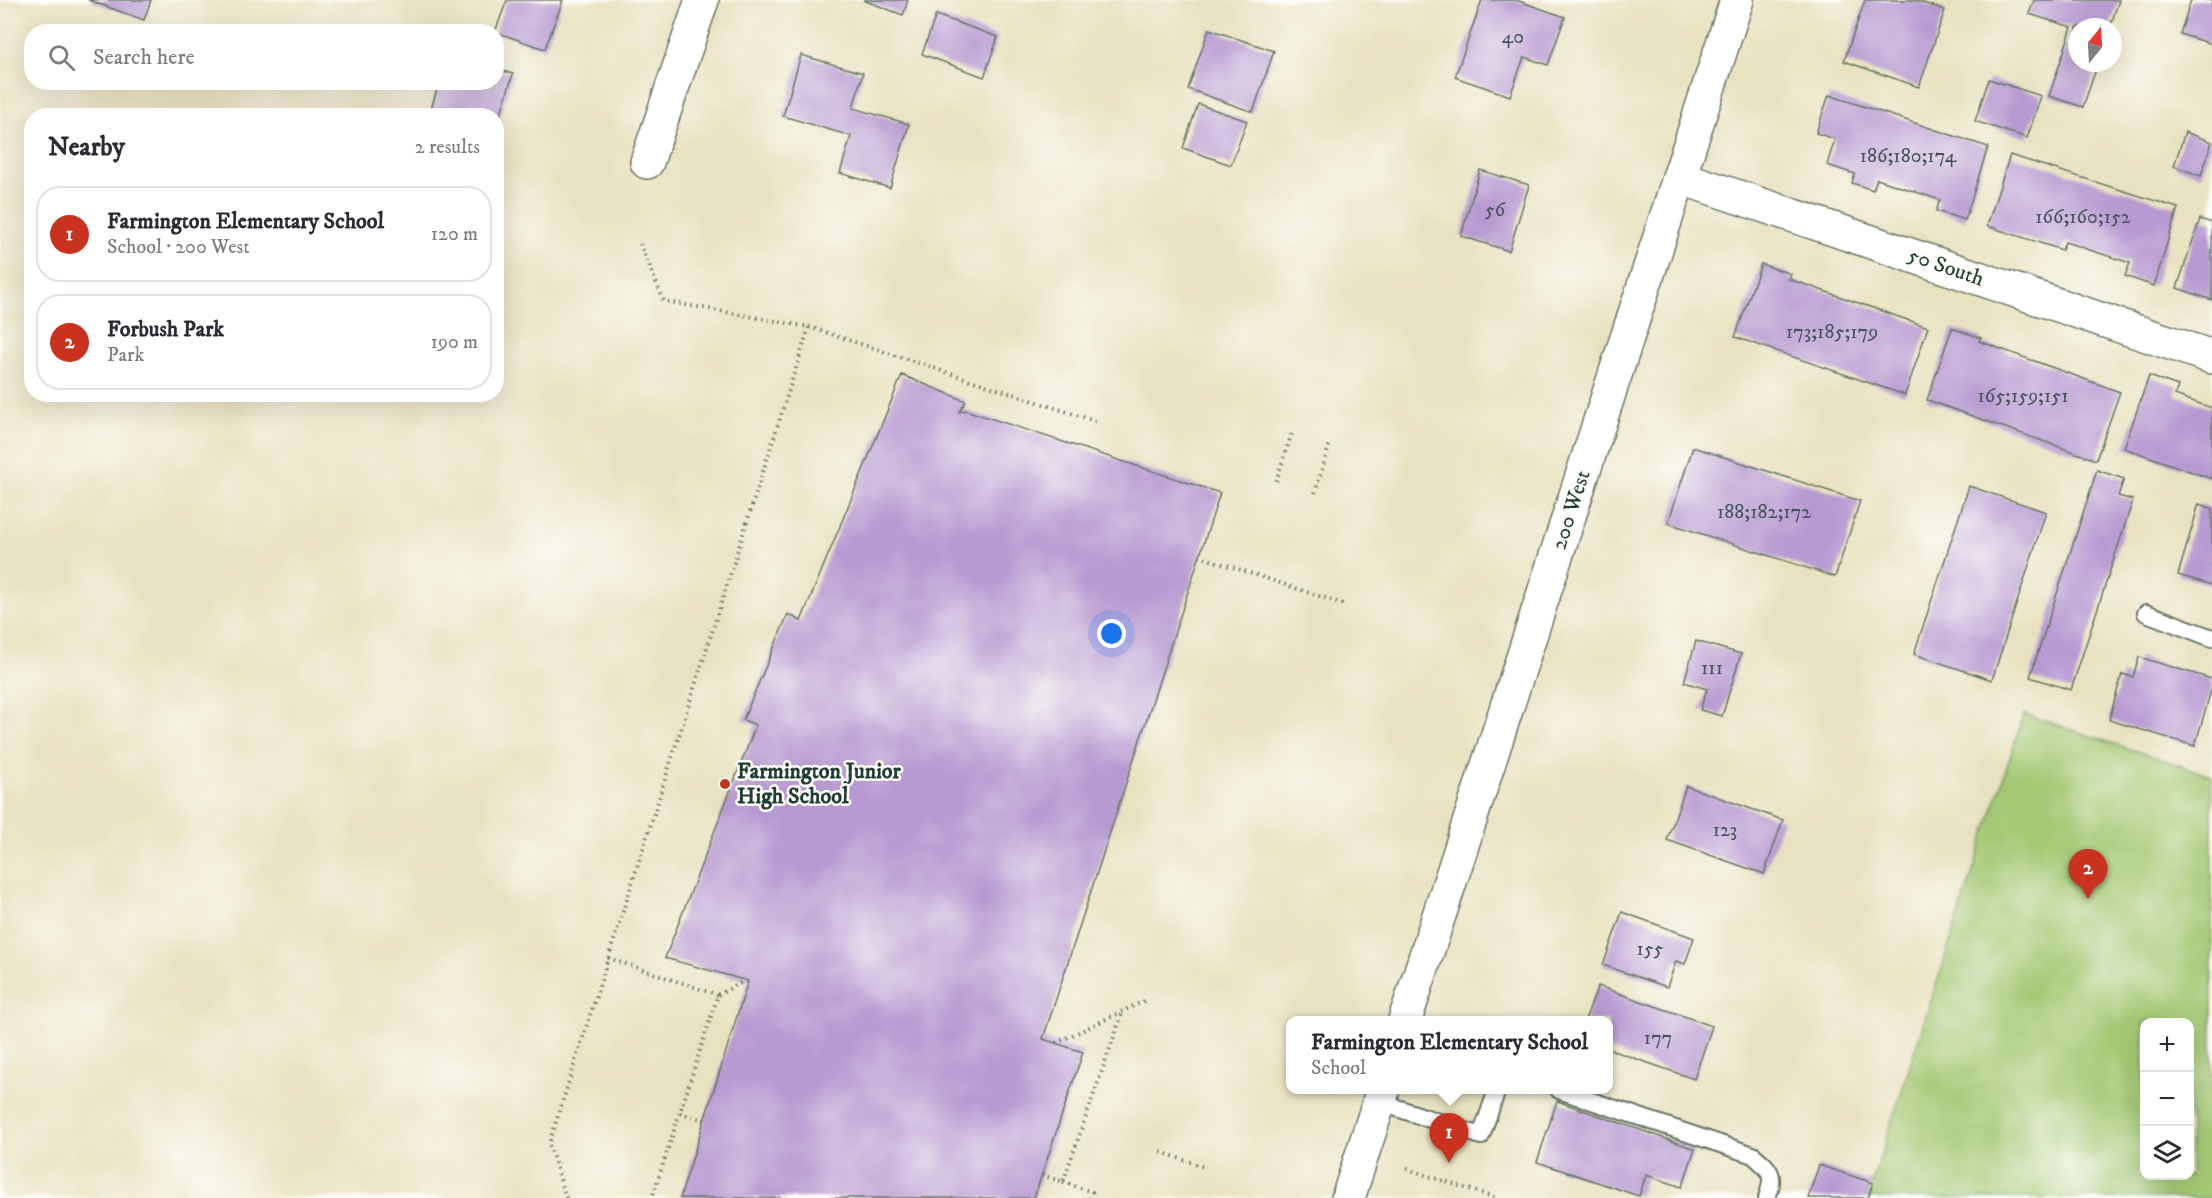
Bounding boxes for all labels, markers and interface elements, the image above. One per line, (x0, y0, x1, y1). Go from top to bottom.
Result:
north arrow (2068, 18, 2122, 72)
search box (24, 24, 504, 90)
house number: 40 (1502, 25, 1524, 50)
icon: search (45, 41, 78, 74)
text: Search here (93, 44, 195, 71)
text: Nearby (48, 131, 125, 164)
text: 2 results (415, 135, 480, 160)
house number: 186;180;174 (1860, 144, 1957, 169)
house number: 56 (1485, 198, 1506, 223)
house number: 166;160;152 (2035, 205, 2131, 230)
text: Farmington Elementary School (107, 208, 384, 235)
text: 1 (66, 222, 73, 247)
text: 120 m (431, 222, 478, 247)
text: School · 200 West (107, 235, 250, 260)
street label: 50 South (1904, 241, 1988, 293)
text: Forbush Park (107, 316, 224, 343)
house number: 173;185;179 (1786, 320, 1878, 345)
text: 2 (65, 330, 74, 355)
text: 190 m (431, 330, 478, 355)
text: Park (107, 343, 144, 368)
house number: 165;159;151 (1977, 384, 2069, 409)
street label: 200 West (1546, 467, 1596, 553)
house number: 188;182;172 (1717, 500, 1811, 525)
your location (1097, 619, 1126, 648)
house number: 111 (1701, 656, 1723, 681)
place label: Farmington Junior High School (737, 758, 901, 810)
marker: Farmington Junior High School (718, 777, 732, 791)
house number: 123 (1713, 818, 1737, 843)
pin: 2 (2068, 850, 2108, 899)
house number: 155 (1636, 937, 1664, 962)
popup (1286, 1016, 1613, 1094)
map controls (2140, 1018, 2194, 1180)
button: + (2140, 1018, 2194, 1072)
house number: 177 (1644, 1026, 1672, 1051)
text: Farmington Elementary School (1311, 1029, 1588, 1056)
text: School (1311, 1056, 1366, 1081)
button: − (2140, 1072, 2194, 1126)
pin: 1 (1430, 1114, 1468, 1163)
button: layers (2140, 1126, 2194, 1180)

